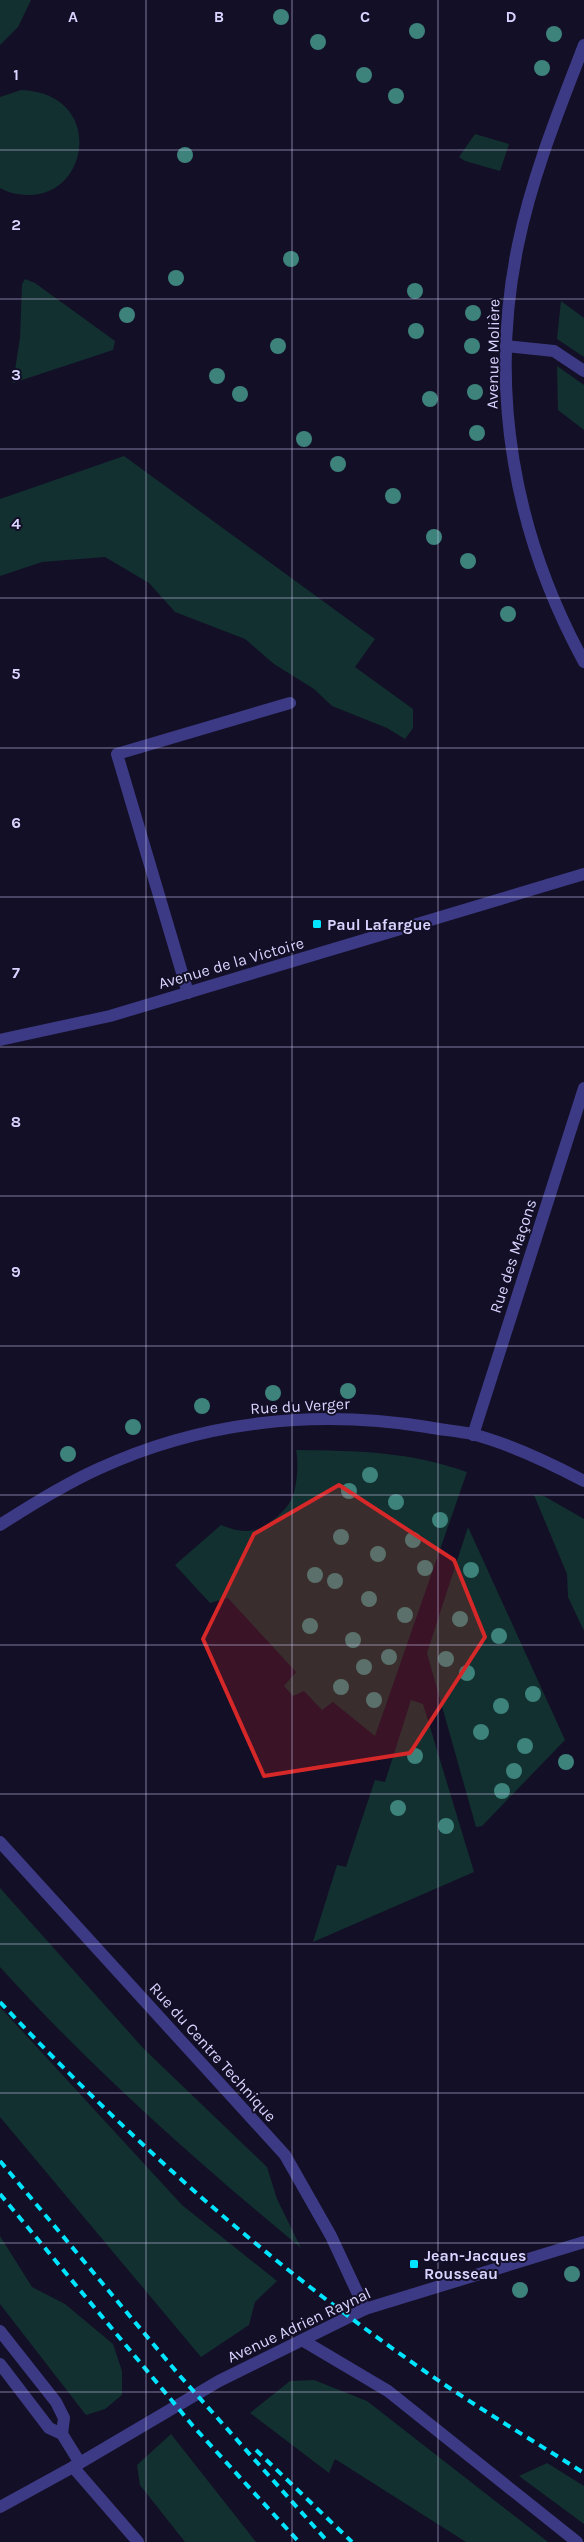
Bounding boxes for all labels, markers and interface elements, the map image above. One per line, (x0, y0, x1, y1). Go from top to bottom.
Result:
text: A (68, 7, 78, 26)
text: B (214, 7, 224, 26)
text: C (360, 7, 370, 26)
text: D (506, 7, 517, 26)
text: 1 (13, 65, 19, 84)
text: 2 (11, 215, 21, 234)
street label: Avenue Molière (483, 299, 503, 409)
text: 3 (11, 365, 21, 384)
text: 4 (11, 514, 21, 533)
text: 5 (11, 664, 21, 683)
text: 6 (11, 813, 21, 832)
place label: Paul Lafargue (327, 915, 431, 934)
marker: Paul Lafargue (311, 918, 323, 930)
street label: Avenue de la Victoire (156, 933, 306, 993)
text: 7 (12, 963, 20, 982)
text: 8 (11, 1112, 21, 1131)
street label: Rue des Maçons (486, 1197, 540, 1315)
text: 9 (11, 1262, 21, 1281)
street label: Rue du Verger (250, 1394, 351, 1418)
street label: Rue du Centre Technique (146, 1979, 280, 2125)
place label: Jean-Jacques Rousseau (424, 2246, 527, 2283)
marker: Jean-Jacques Rousseau (408, 2258, 420, 2270)
street label: Avenue Adrien Raynal (224, 2283, 374, 2367)

